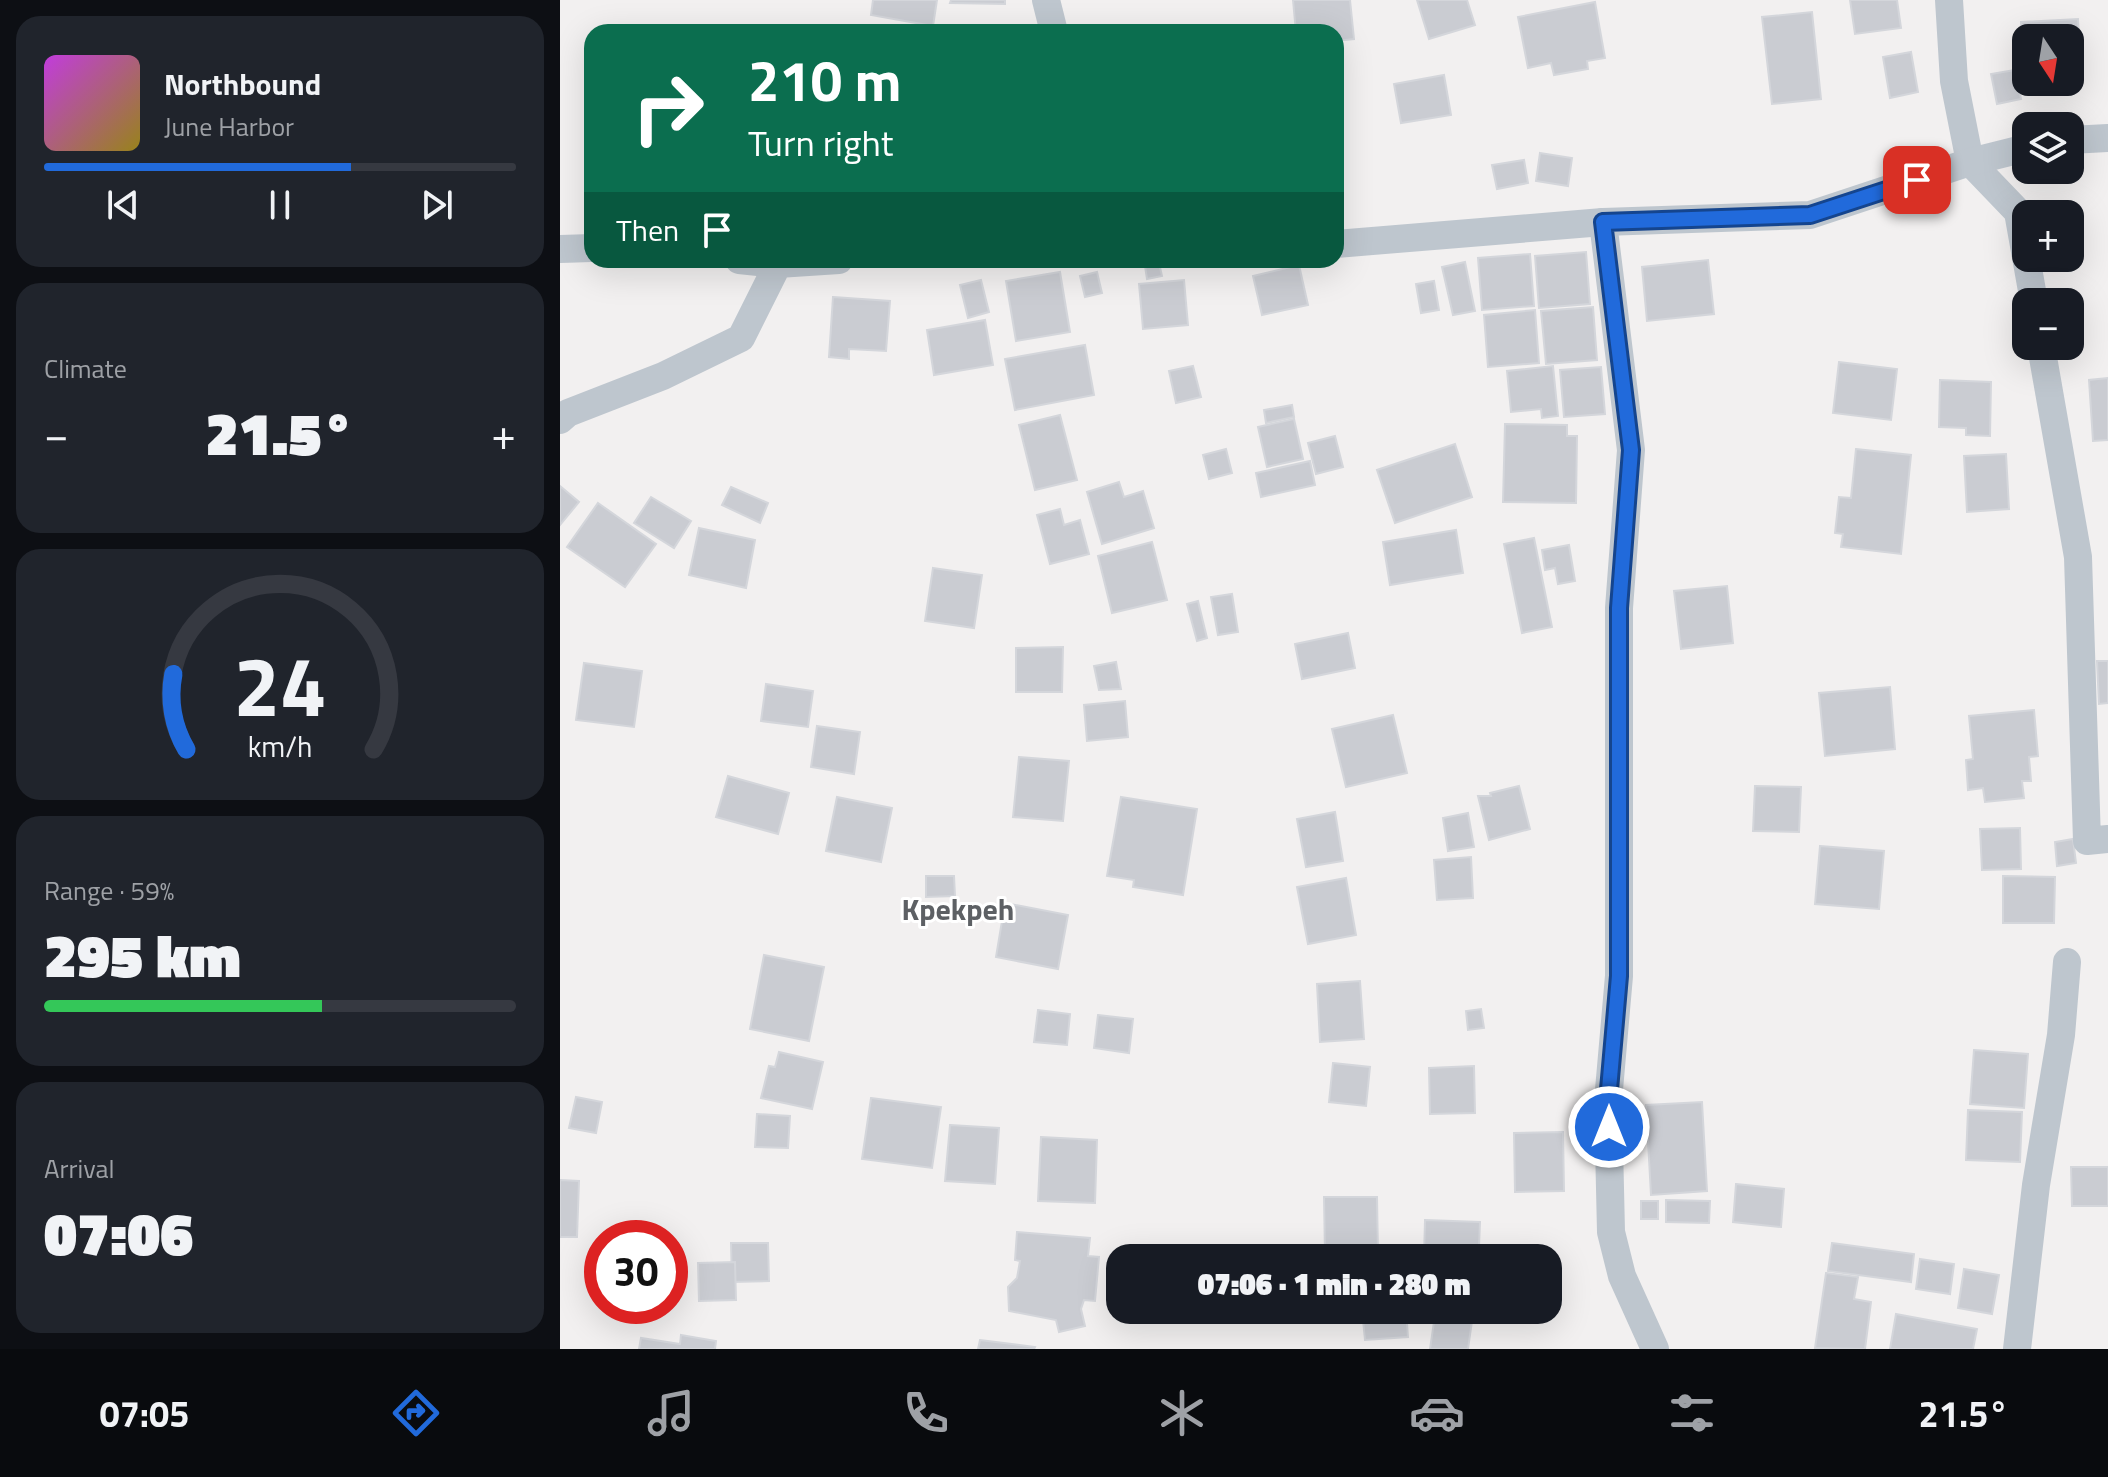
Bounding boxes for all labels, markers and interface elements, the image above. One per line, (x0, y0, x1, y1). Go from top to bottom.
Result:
north arrow (2012, 24, 2084, 96)
map controls (2012, 24, 2084, 360)
text: 210 m (748, 38, 901, 123)
icon: right (616, 56, 720, 160)
text: Northbound (164, 61, 321, 107)
text: June Harbor (164, 107, 294, 146)
button: layers (2012, 112, 2084, 184)
text: Turn right (748, 115, 893, 170)
pin (1883, 146, 1951, 214)
icon: arrive (1895, 158, 1939, 202)
icon: previous (101, 183, 145, 227)
icon: pause (258, 183, 302, 227)
icon: next (415, 183, 459, 227)
button: + (2012, 200, 2084, 272)
text: Then (616, 207, 679, 253)
icon: arrive (695, 208, 739, 252)
button: − (2012, 288, 2084, 360)
text: Climate (44, 349, 127, 388)
text: 21.5° (206, 387, 354, 478)
text: − (44, 400, 69, 467)
text: + (491, 400, 516, 467)
text: 24 (233, 622, 327, 748)
text: km/h (248, 726, 312, 769)
text: Range · 59% (44, 871, 174, 910)
district label: Kpekpeh (902, 886, 1014, 932)
text: 295 km (44, 909, 241, 1000)
position arrow (1567, 1085, 1651, 1169)
text: Arrival (44, 1149, 115, 1188)
text: 07:06 (44, 1187, 193, 1278)
speed limit sign: 30 (584, 1220, 688, 1324)
text: 07:06 · 1 min · 280 m (1198, 1261, 1470, 1307)
icon: directions (388, 1385, 444, 1441)
icon: music (643, 1385, 699, 1441)
icon: phone (898, 1385, 954, 1441)
icon: climate (1154, 1385, 1210, 1441)
icon: car (1409, 1385, 1465, 1441)
icon: filters (1664, 1385, 1720, 1441)
text: 07:05 (100, 1386, 189, 1441)
text: 21.5° (1919, 1386, 2008, 1441)

